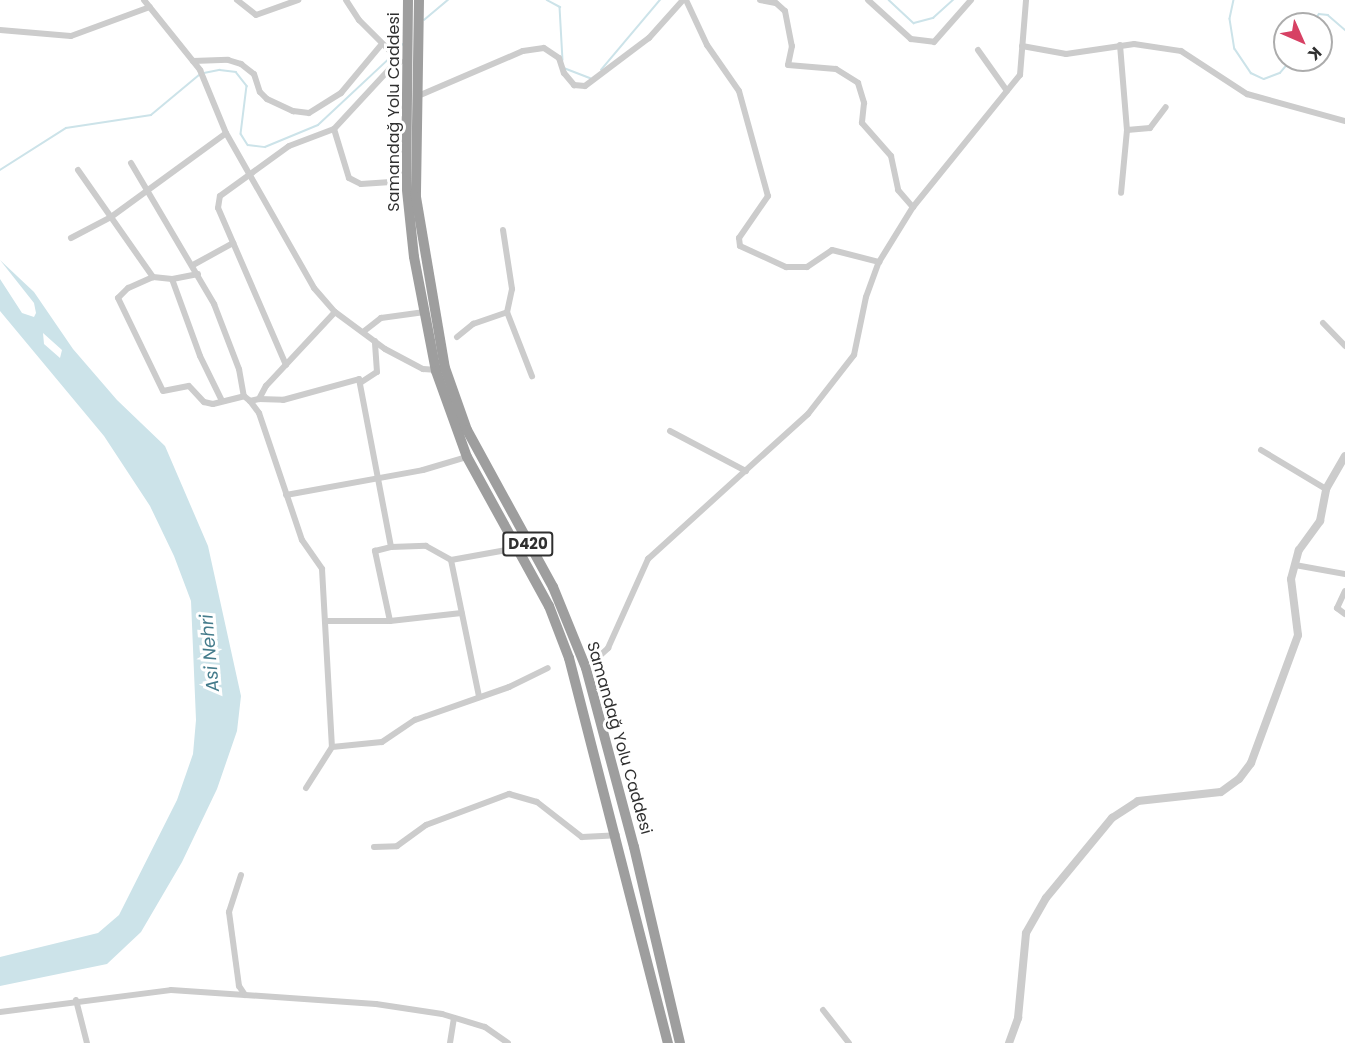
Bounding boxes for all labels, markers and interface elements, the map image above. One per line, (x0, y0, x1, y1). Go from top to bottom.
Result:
street label: Samandağ Yolu Caddesi (384, 12, 404, 212)
north arrow (1273, 12, 1333, 72)
text: K (1303, 42, 1327, 66)
road number: D420 (501, 532, 555, 556)
water label: Asi Nehri (196, 613, 224, 693)
street label: Samandağ Yolu Caddesi (582, 639, 656, 837)

